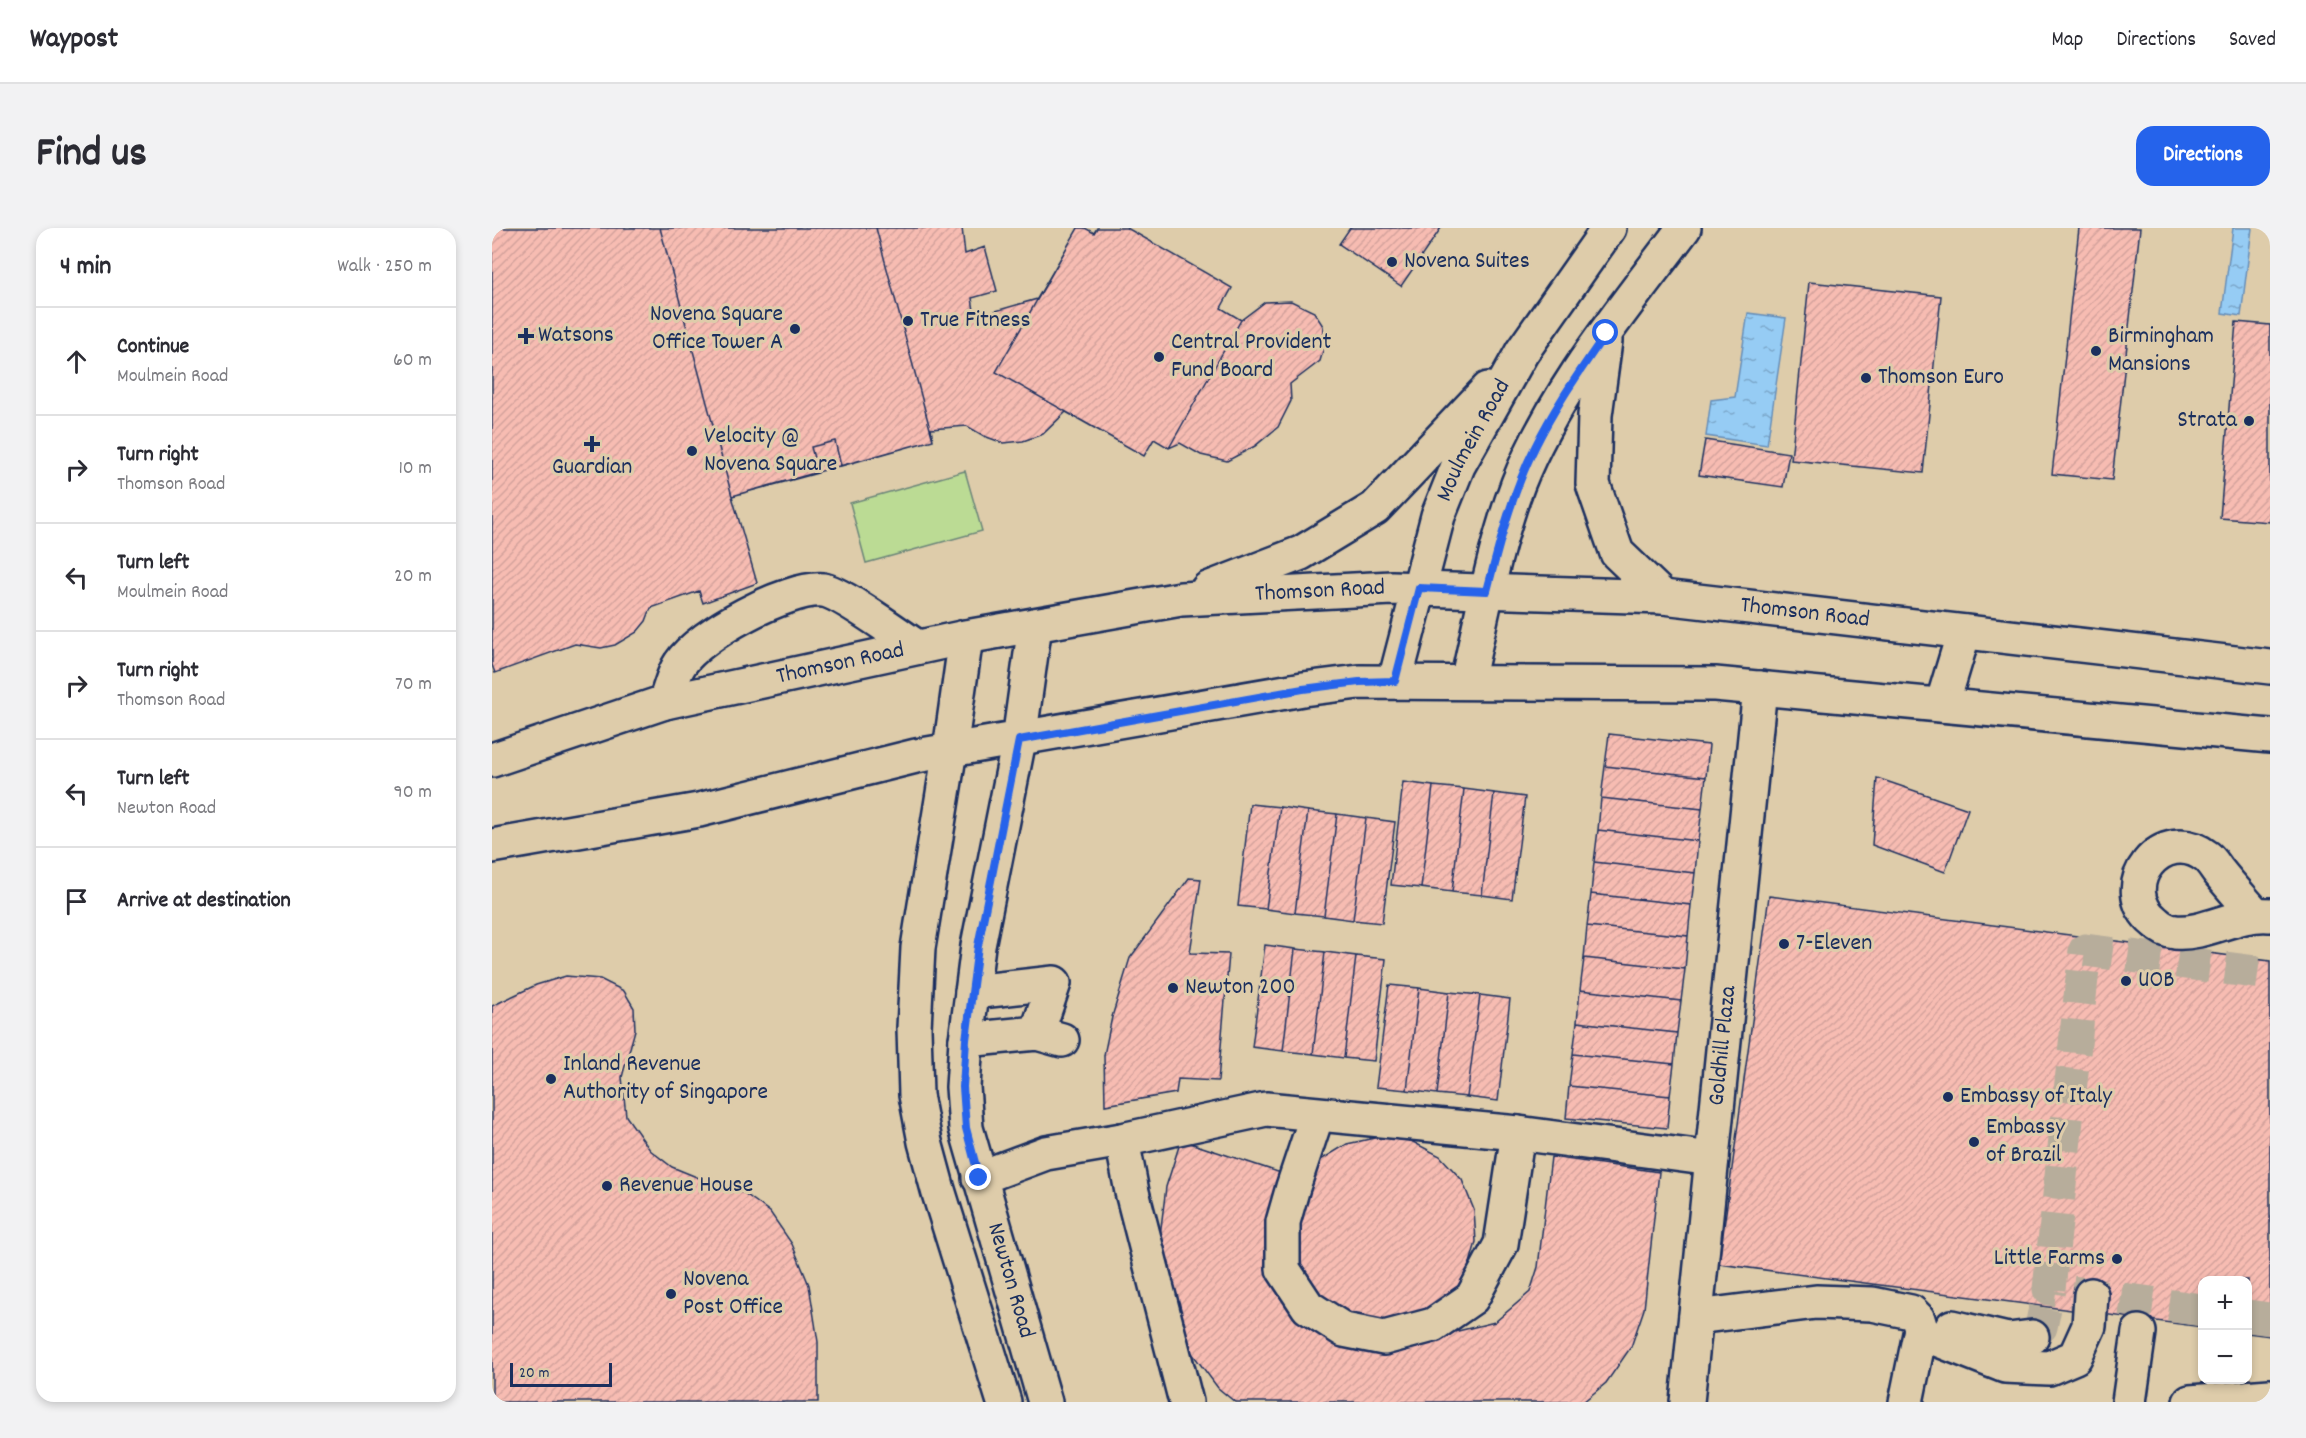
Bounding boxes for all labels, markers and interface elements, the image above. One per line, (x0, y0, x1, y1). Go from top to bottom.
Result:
text: Waypost (30, 21, 118, 61)
text: Map (2052, 26, 2083, 56)
text: Directions (2116, 26, 2196, 56)
text: Saved (2229, 26, 2276, 56)
text: Find us (36, 126, 147, 186)
button: Directions (2136, 126, 2270, 186)
place label: Novena Suites (1404, 245, 1530, 279)
text: 4 min (60, 249, 111, 286)
text: Walk · 250 m (337, 253, 432, 281)
marker: Novena Suites (1385, 255, 1399, 269)
place label: Novena Square Office Tower A (650, 298, 783, 360)
place label: True Fitness (920, 304, 1031, 338)
marker: True Fitness (901, 314, 915, 328)
place label: Watsons (538, 319, 614, 353)
route start (1592, 319, 1618, 345)
place label: Birmingham Mansions (2108, 320, 2214, 382)
marker: Novena Square Office Tower A (788, 322, 802, 336)
place label: Central Provident Fund Board (1171, 326, 1332, 388)
marker: Watsons (519, 329, 533, 343)
text: Continue (117, 332, 189, 363)
marker: Birmingham Mansions (2089, 344, 2103, 358)
icon: ahead (60, 345, 93, 378)
text: 60 m (393, 347, 432, 375)
marker: Central Provident Fund Board (1152, 350, 1166, 364)
place label: Thomson Euro (1878, 361, 2004, 395)
text: Moulmein Road (117, 363, 228, 391)
marker: Thomson Euro (1859, 371, 1873, 385)
street label: Moulmein Road (1428, 373, 1520, 507)
place label: Strata (2177, 404, 2238, 438)
marker: Strata (2242, 414, 2256, 428)
place label: Velocity @ Novena Square (704, 420, 837, 482)
marker: Guardian (585, 437, 599, 451)
text: Turn right (117, 440, 199, 471)
marker: Velocity @ Novena Square (685, 444, 699, 458)
place label: Guardian (552, 451, 632, 485)
icon: right (60, 453, 93, 486)
text: 10 m (398, 455, 432, 483)
text: Thomson Road (117, 471, 225, 499)
text: Turn left (117, 548, 189, 579)
icon: left (60, 561, 93, 594)
text: 20 m (394, 563, 432, 591)
street label: Thomson Road (1254, 571, 1386, 612)
text: Moulmein Road (117, 579, 228, 607)
street label: Thomson Road (1738, 589, 1871, 638)
street label: Thomson Road (773, 634, 908, 694)
text: Turn right (117, 656, 199, 687)
icon: right (60, 669, 93, 702)
text: 70 m (395, 671, 432, 699)
text: Thomson Road (117, 687, 225, 715)
text: Turn left (117, 764, 189, 795)
icon: left (60, 777, 93, 810)
text: 90 m (394, 779, 432, 807)
text: Newton Road (117, 795, 216, 823)
icon: arrive (60, 885, 93, 918)
text: Arrive at destination (117, 886, 291, 917)
place label: 7-Eleven (1796, 927, 1872, 961)
marker: 7-Eleven (1777, 937, 1791, 951)
place label: UOB (2138, 964, 2175, 998)
place label: Newton 200 (1185, 971, 1296, 1005)
marker: UOB (2119, 974, 2133, 988)
marker: Newton 200 (1166, 981, 1180, 995)
street label: Goldhill Plaza (1700, 983, 1747, 1107)
place label: Inland Revenue Authority of Singapore (563, 1048, 768, 1110)
marker: Inland Revenue Authority of Singapore (544, 1072, 558, 1086)
place label: Embassy of Italy (1960, 1080, 2113, 1114)
marker: Embassy of Italy (1941, 1090, 1955, 1104)
place label: Embassy of Brazil (1986, 1111, 2066, 1173)
marker: Embassy of Brazil (1967, 1135, 1981, 1149)
route end (965, 1164, 991, 1190)
place label: Revenue House (619, 1169, 753, 1203)
marker: Revenue House (600, 1179, 614, 1193)
street label: Newton Road (977, 1219, 1043, 1343)
place label: Little Farms (1994, 1242, 2105, 1276)
marker: Little Farms (2110, 1252, 2124, 1266)
place label: Novena Post Office (683, 1263, 783, 1325)
map controls (2198, 1276, 2252, 1384)
button: + (2198, 1276, 2252, 1330)
marker: Novena Post Office (664, 1287, 678, 1301)
button: − (2198, 1330, 2252, 1384)
scale bar (510, 1360, 612, 1388)
text: 20 m (519, 1362, 549, 1385)

